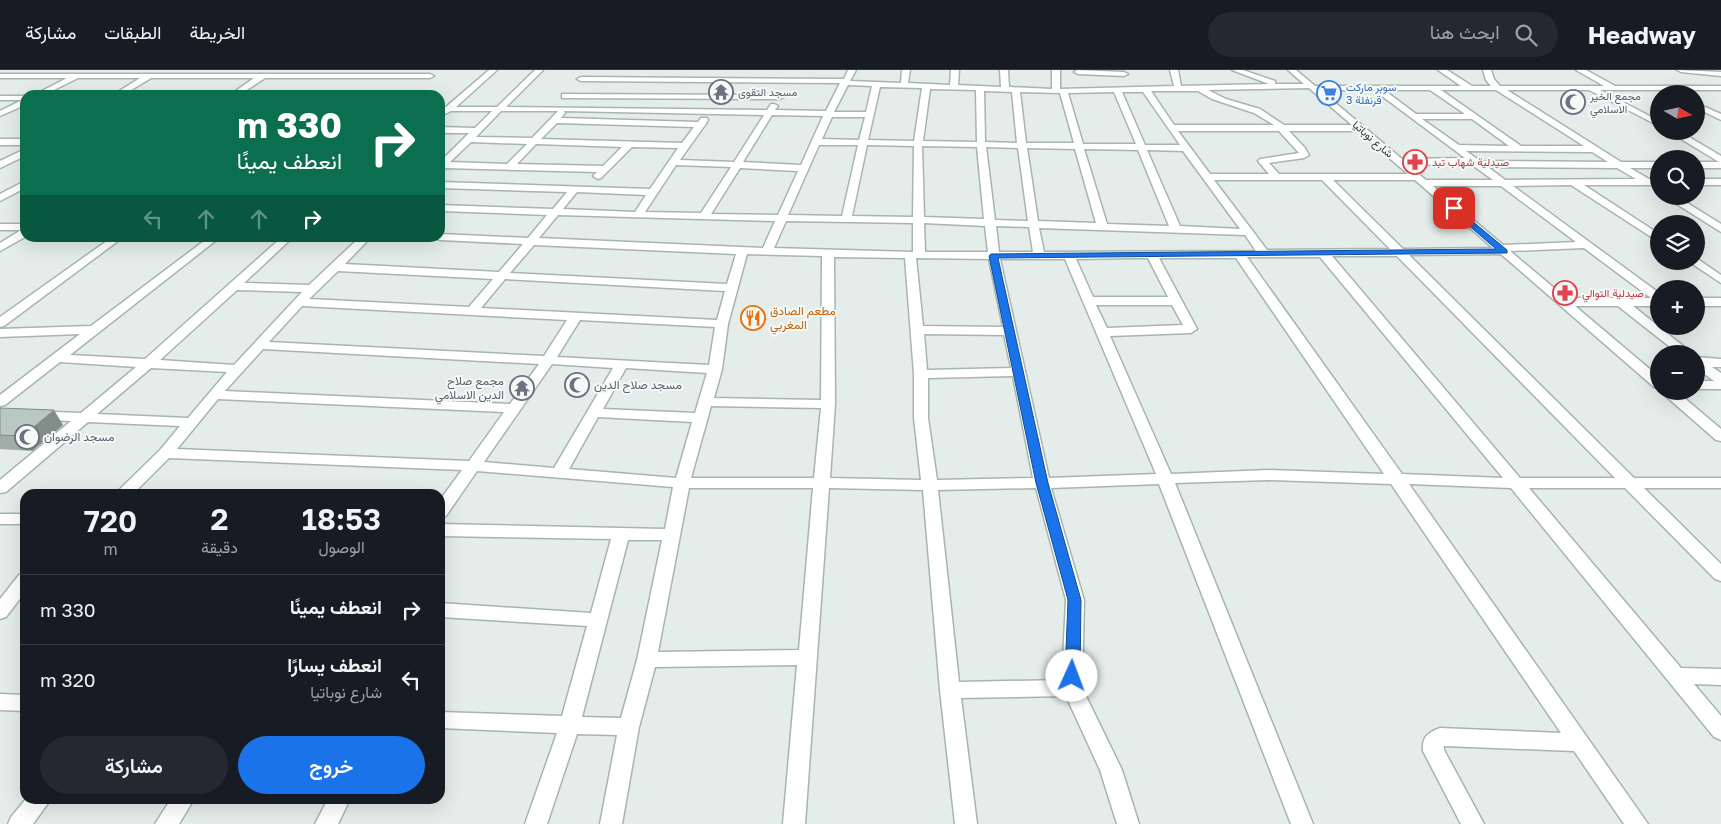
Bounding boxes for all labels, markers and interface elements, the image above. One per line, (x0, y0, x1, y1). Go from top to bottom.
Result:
search box (1208, 12, 1558, 57)
text: ابحث هنا (1430, 20, 1500, 43)
text: Headway (1588, 20, 1696, 49)
text: مشاركة (25, 21, 76, 43)
text: الطبقات (104, 21, 161, 43)
text: الخريطة (189, 21, 245, 43)
icon: search (1512, 21, 1540, 49)
temple icon: مسجد التقوى (708, 79, 734, 105)
supermarket icon: سوبر ماركت قرنفلة 3 (1316, 80, 1342, 106)
place label: سوبر ماركت قرنفلة 3 (1346, 80, 1397, 107)
place label: مسجد التقوى (738, 85, 797, 99)
north arrow (1650, 85, 1705, 140)
map controls (1650, 85, 1705, 400)
mosque icon: مجمع الخير الاسلامي (1560, 89, 1586, 115)
place label: مجمع الخير الاسلامي (1589, 89, 1641, 119)
text: 330 m (237, 104, 342, 146)
icon: right (360, 110, 425, 175)
street label: شارع نوباتيا (1349, 118, 1396, 161)
text: انعطف يمينًا (237, 147, 342, 174)
pharmacy icon: صيدلية شهاب تبد (1402, 149, 1428, 175)
button: search (1650, 150, 1705, 205)
place label: صيدلية شهاب تبد (1432, 155, 1509, 169)
pin (1433, 187, 1475, 229)
icon: arrive (1440, 194, 1468, 222)
icon: left (139, 205, 167, 233)
icon: ahead (192, 205, 220, 233)
icon: ahead (245, 205, 273, 233)
icon: right (298, 205, 326, 233)
button: layers (1650, 215, 1705, 270)
pharmacy icon: صيدلية التوالي (1552, 280, 1578, 306)
button: + (1650, 280, 1705, 335)
place label: صيدلية التوالي (1582, 286, 1644, 303)
place label: مطعم الصادق المغربي (770, 303, 836, 335)
restaurant icon: مطعم الصادق المغربي (740, 305, 766, 331)
button: − (1650, 345, 1705, 400)
mosque icon: مسجد صلاح الدين (564, 372, 590, 398)
place label: مجمع صلاح الدين الاسلامي (435, 373, 504, 405)
temple icon: مجمع صلاح الدين الاسلامي (509, 375, 535, 401)
place label: مسجد صلاح الدين (594, 377, 682, 394)
mosque icon: مسجد الرضوان (14, 424, 40, 450)
place label: مسجد الرضوان (44, 429, 114, 445)
text: 2 (211, 501, 228, 537)
text: 18:53 (302, 501, 381, 537)
text: 720 (84, 503, 137, 539)
text: دقيقة (201, 537, 238, 557)
text: الوصول (318, 537, 365, 557)
text: m (103, 539, 118, 559)
text: انعطف يمينًا (290, 595, 382, 618)
icon: right (397, 596, 425, 624)
text: 330 m (40, 598, 96, 621)
position arrow (1045, 649, 1097, 701)
text: انعطف يسارًا (287, 653, 382, 676)
icon: left (397, 666, 425, 694)
text: 320 m (40, 668, 96, 691)
text: شارع نوباتيا (310, 682, 382, 702)
button: مشاركة (40, 736, 228, 794)
button: خروج (238, 736, 425, 794)

